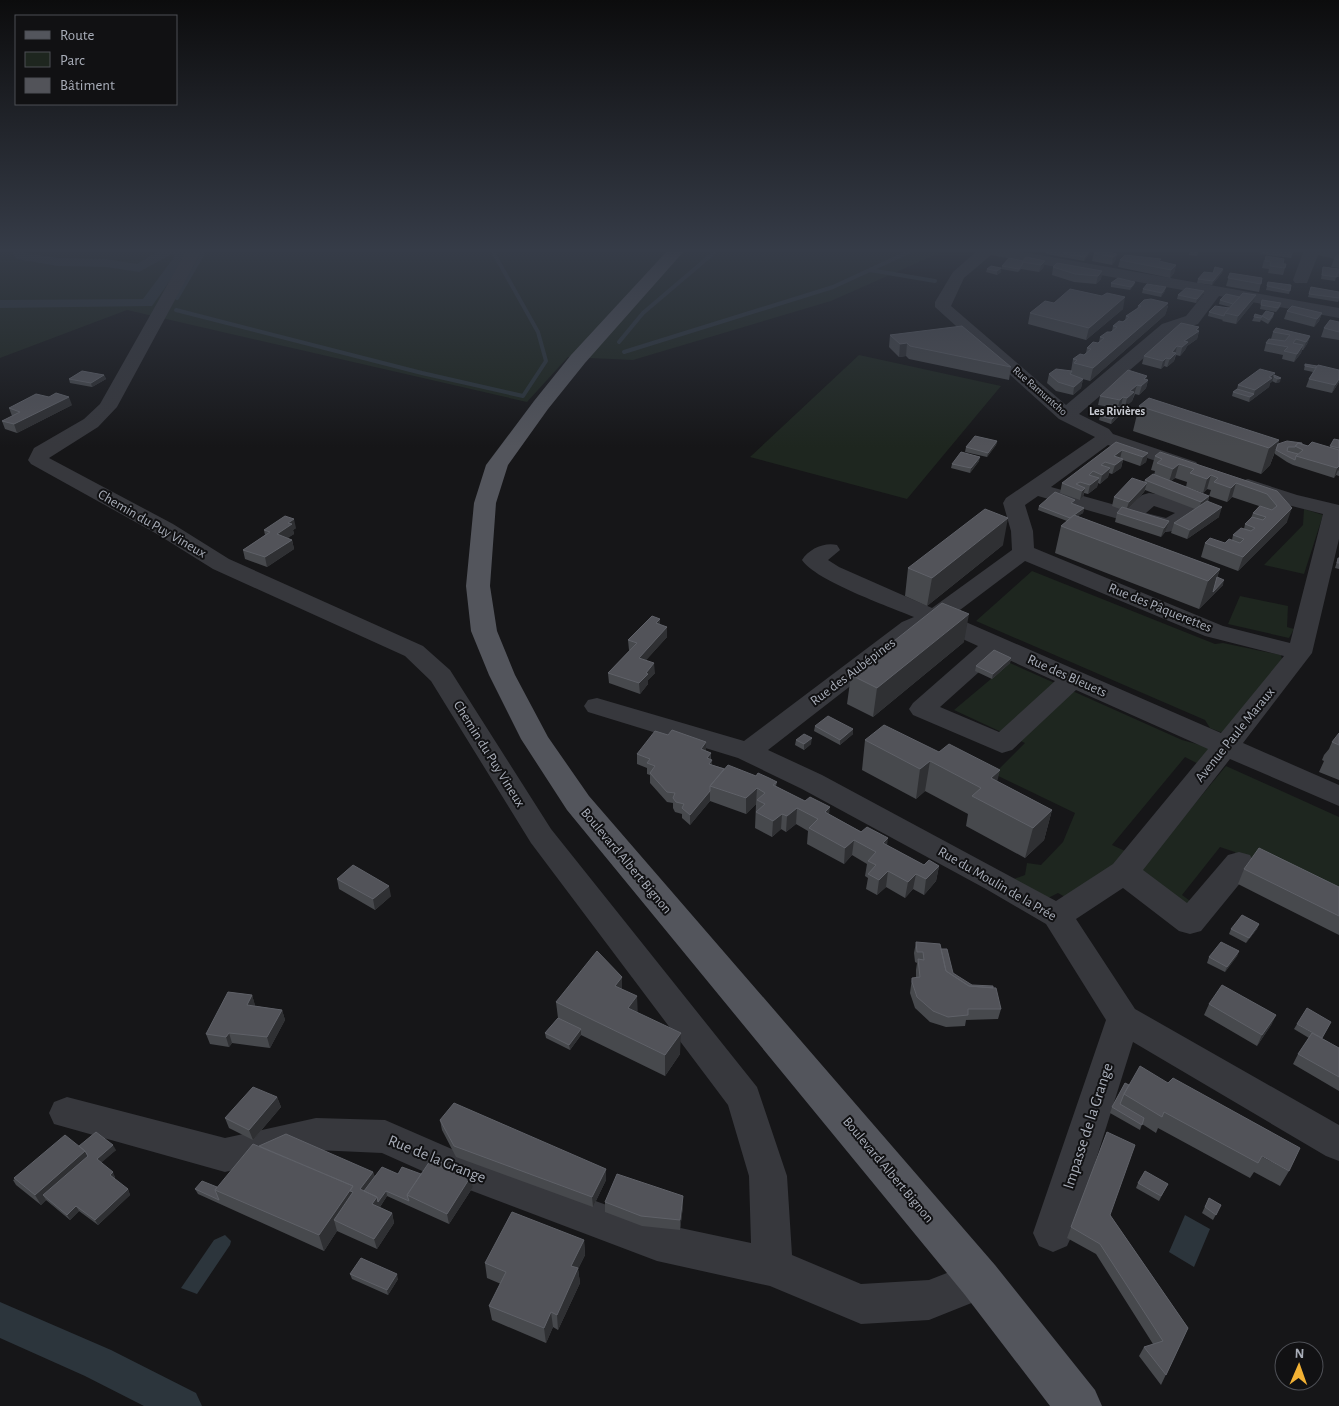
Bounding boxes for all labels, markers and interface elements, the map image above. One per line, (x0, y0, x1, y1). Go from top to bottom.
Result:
legend (15, 15, 178, 105)
text: Route (60, 28, 94, 43)
text: Parc (60, 53, 85, 68)
text: Bâtiment (60, 78, 115, 93)
street label: Rue Ramuntcho (1011, 365, 1069, 417)
district label: Les Rivières (1089, 405, 1145, 417)
street label: Chemin du Puy Vineux (96, 487, 208, 561)
street label: Rue des Pâquerettes (1106, 581, 1214, 635)
street label: Rue des Aubépines (808, 636, 898, 708)
street label: Rue des Bleuets (1025, 652, 1109, 700)
street label: Avenue Paule Maraux (1193, 685, 1277, 785)
street label: Chemin du Puy Vineux (451, 698, 527, 810)
street label: Boulevard Albert Bignon (578, 806, 674, 916)
street label: Rue du Moulin de la Prée (935, 844, 1059, 924)
street label: Impasse de la Grange (1060, 1061, 1116, 1191)
street label: Boulevard Albert Bignon (840, 1115, 936, 1225)
street label: Rue de la Grange (386, 1132, 488, 1186)
north arrow (1274, 1341, 1324, 1391)
text: N (1294, 1347, 1305, 1361)

